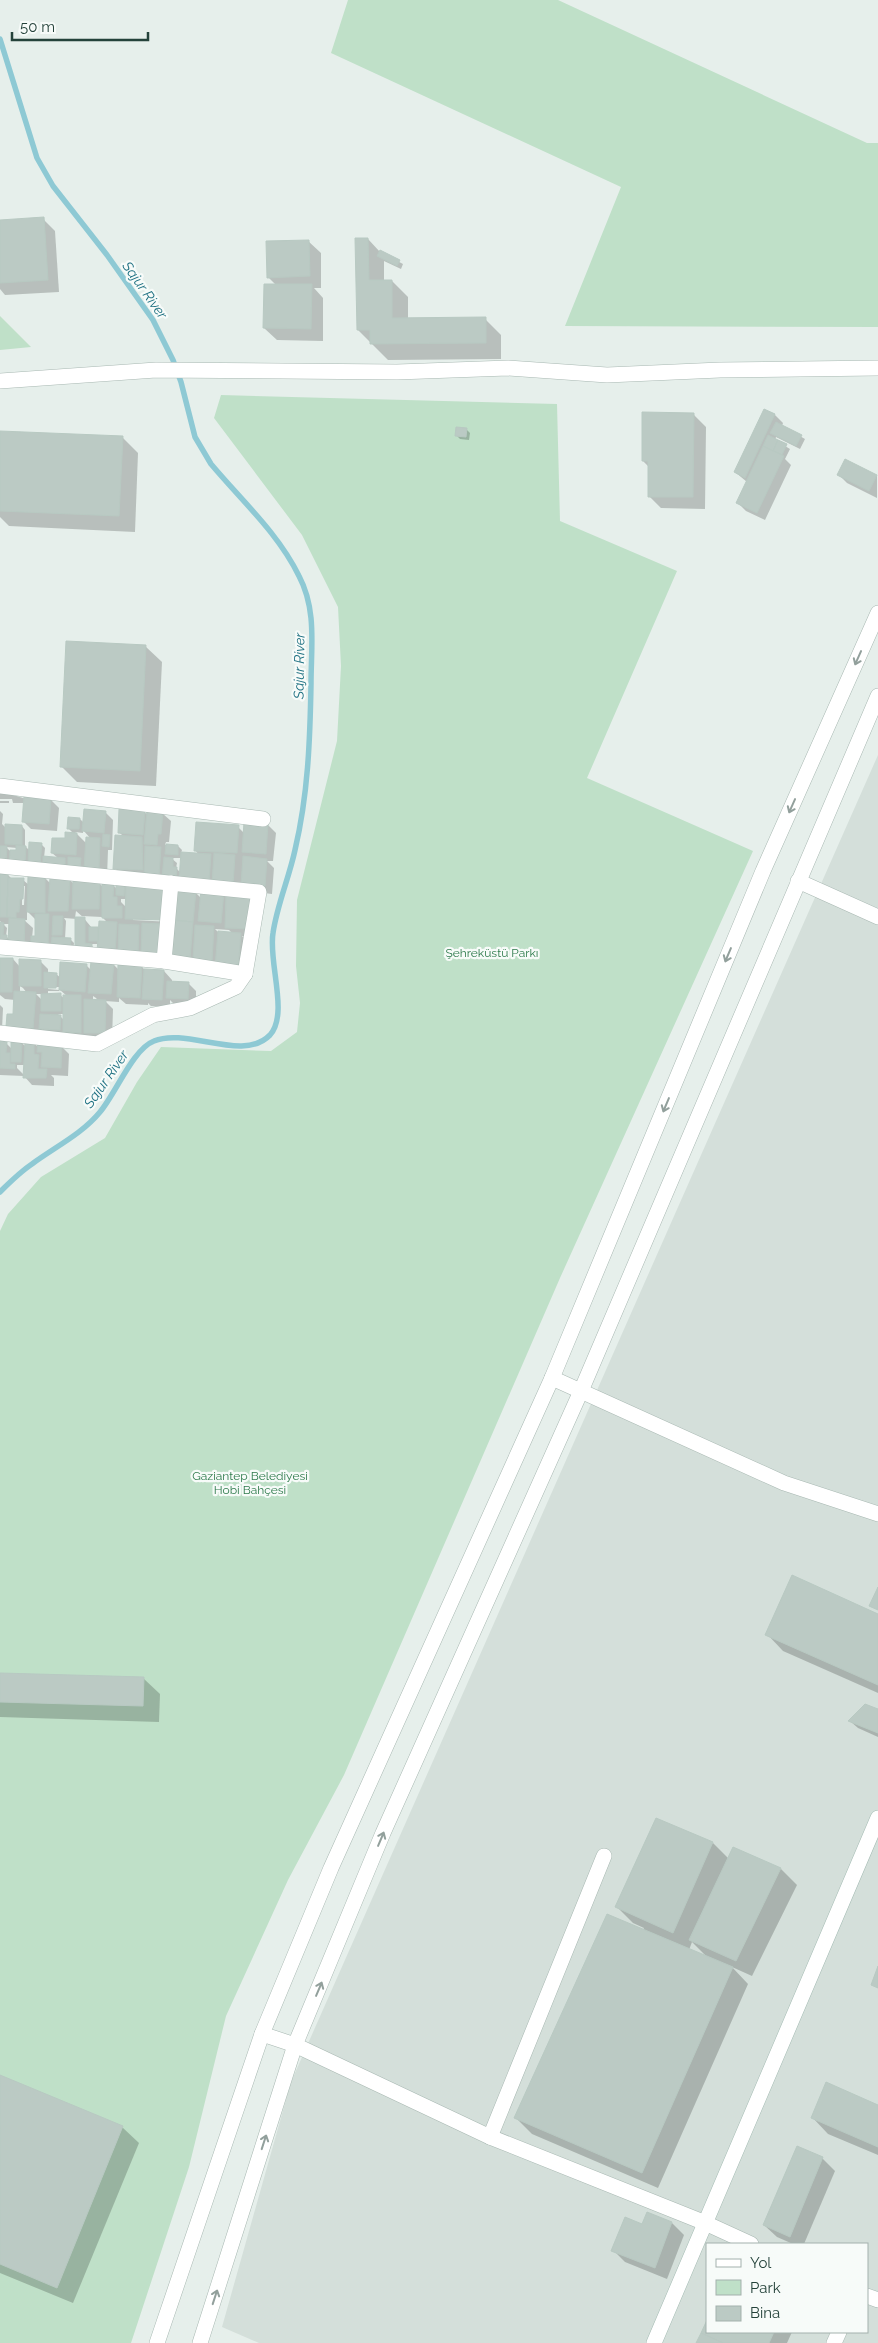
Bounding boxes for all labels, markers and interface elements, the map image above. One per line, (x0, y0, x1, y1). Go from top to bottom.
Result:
scale bar (12, 10, 149, 42)
text: 50 m (20, 18, 55, 36)
water label: Sajur River (119, 257, 171, 323)
water label: Sajur River (290, 631, 308, 700)
one-way arrow (853, 650, 863, 665)
one-way arrow (786, 798, 796, 813)
park label: Şehreküstü Parkı (445, 946, 539, 960)
one-way arrow (723, 947, 732, 962)
water label: Sajur River (80, 1046, 132, 1112)
one-way arrow (660, 1098, 669, 1113)
park label: Gaziantep Belediyesi Hobi Bahçesi (192, 1469, 308, 1497)
one-way arrow (377, 1832, 386, 1847)
one-way arrow (314, 1982, 324, 1997)
one-way arrow (260, 2134, 270, 2150)
legend (706, 2243, 868, 2333)
text: Yol (750, 2254, 772, 2272)
text: Park (750, 2279, 781, 2297)
one-way arrow (211, 2289, 221, 2305)
text: Bina (750, 2304, 780, 2322)

